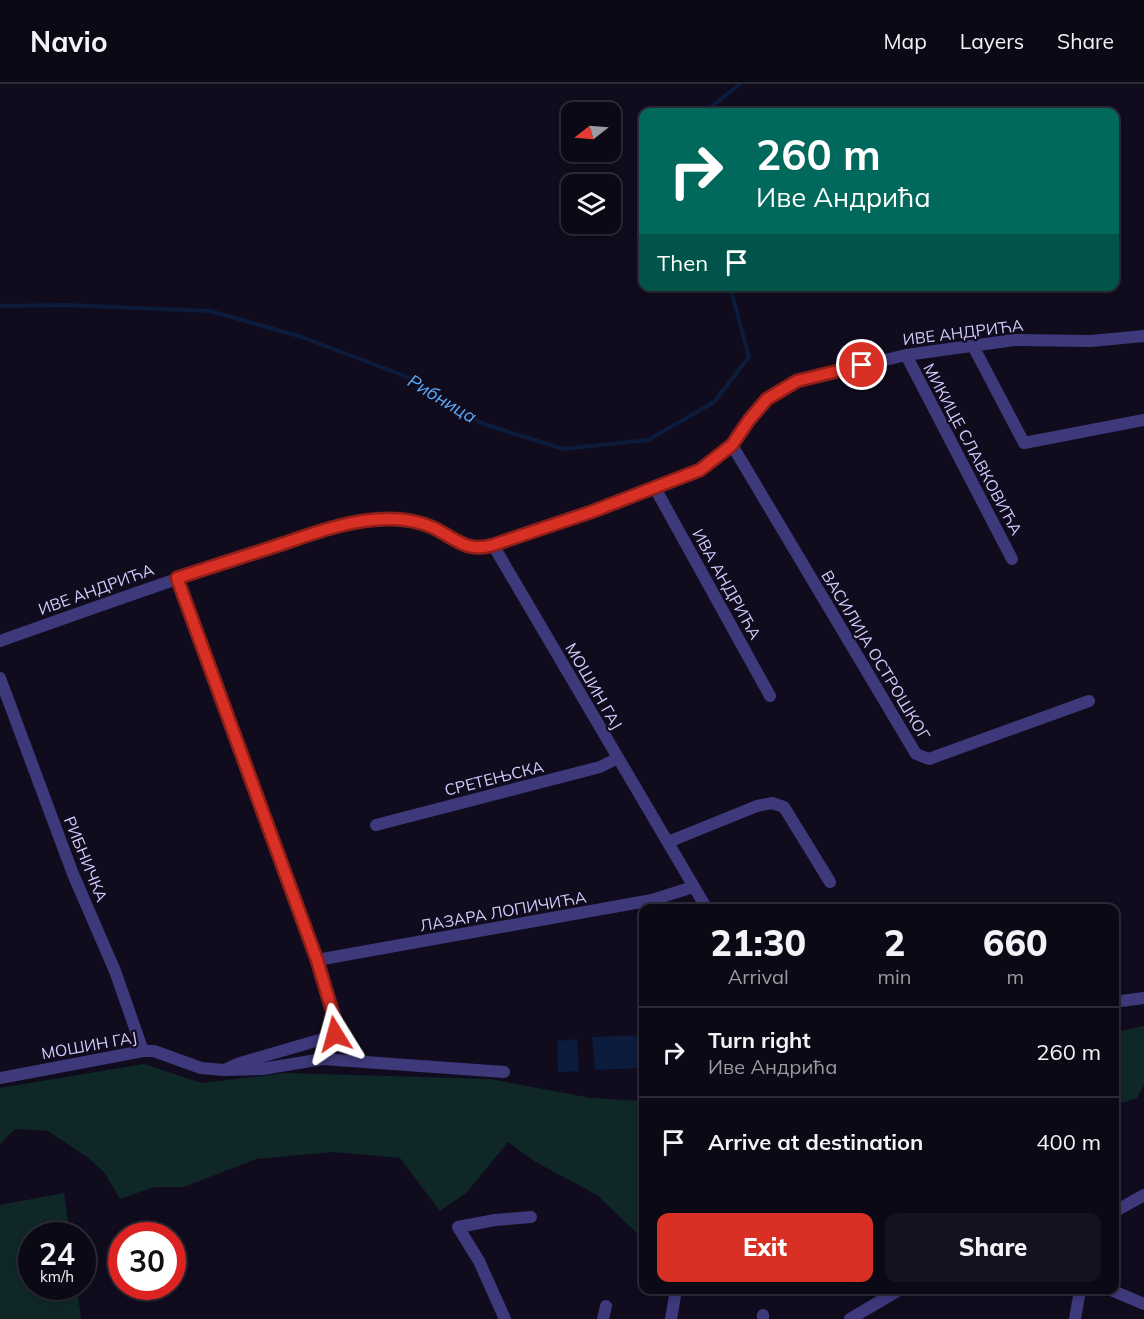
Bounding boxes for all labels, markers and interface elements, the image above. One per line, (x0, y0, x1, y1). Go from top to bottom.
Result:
text: Navio (30, 24, 107, 59)
text: Map (884, 28, 927, 54)
text: Layers (960, 28, 1024, 54)
text: Share (1057, 28, 1114, 54)
north arrow (561, 102, 621, 162)
map controls (561, 102, 621, 234)
text: 260 m (756, 128, 881, 181)
icon: right (657, 132, 735, 210)
button: layers (561, 174, 621, 234)
text: Иве Андрића (756, 180, 931, 214)
icon: arrive (720, 246, 753, 279)
text: Then (657, 249, 708, 277)
street label: ИВЕ АНДРИЋА (902, 315, 1025, 349)
pin (836, 339, 887, 390)
icon: arrive (845, 348, 878, 381)
street label: МИКИЦЕ СЛАВКОВИЋА (919, 360, 1027, 538)
water label: Рибница (404, 369, 481, 428)
street label: ИВА АНДРИЋА (688, 525, 766, 643)
street label: ИВЕ АНДРИЋА (36, 559, 157, 619)
street label: ВАСИЛИЈА ОСТРОШКОГ (817, 566, 935, 744)
street label: МОШИН ГАЈ (561, 639, 627, 733)
street label: СРЕТЕЊСКА (442, 756, 546, 800)
street label: РИБНИЧКА (60, 813, 112, 905)
street label: ЛАЗАРА ЛОПИЧИЋА (418, 886, 588, 935)
text: 21:30 (710, 920, 806, 965)
text: 2 (884, 920, 905, 965)
text: 660 (983, 920, 1048, 965)
text: Arrival (728, 964, 789, 989)
text: min (877, 964, 912, 989)
text: m (1006, 964, 1024, 989)
position arrow (303, 1002, 367, 1066)
text: Turn right (708, 1026, 811, 1054)
street label: МОШИН ГАЈ (40, 1027, 138, 1063)
icon: right (657, 1036, 690, 1069)
text: 260 m (1036, 1038, 1101, 1066)
text: Иве Андрића (708, 1054, 837, 1079)
icon: arrive (657, 1126, 690, 1159)
text: Arrive at destination (708, 1128, 923, 1156)
text: 400 m (1036, 1128, 1101, 1156)
button: Exit (657, 1213, 873, 1282)
button: Share (885, 1213, 1101, 1282)
speed limit sign: 30 (108, 1222, 186, 1300)
text: 24 (39, 1235, 75, 1273)
text: km/h (40, 1267, 74, 1286)

